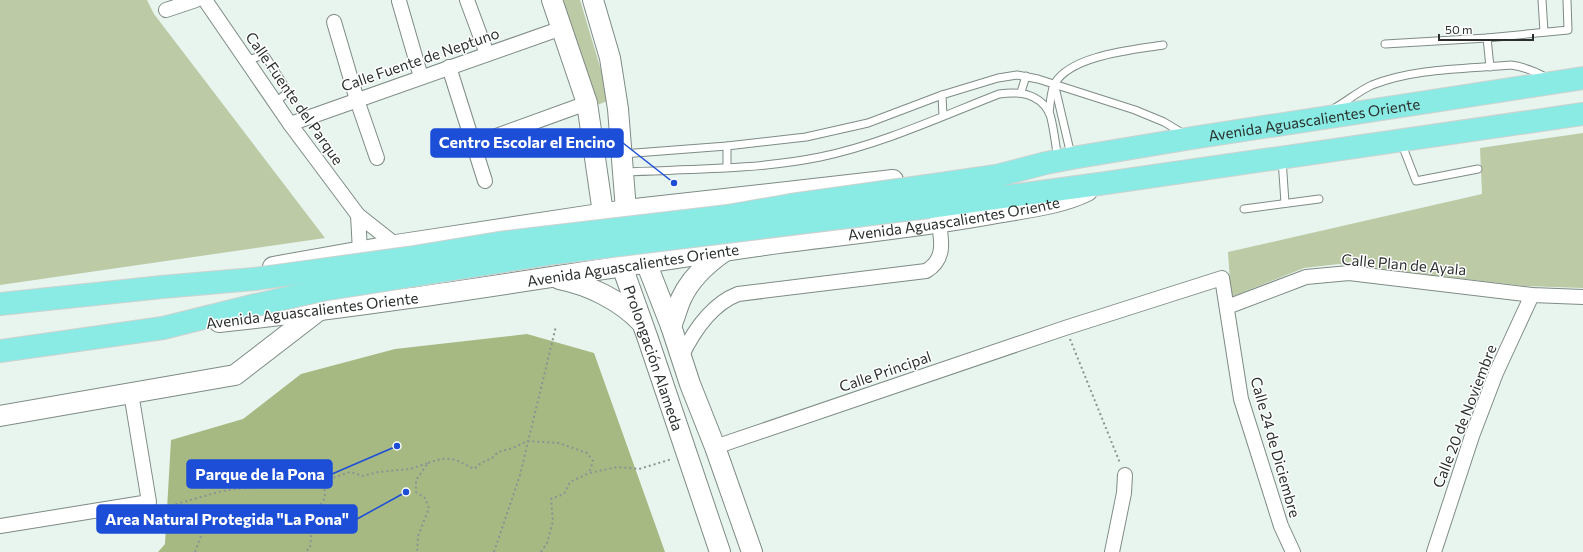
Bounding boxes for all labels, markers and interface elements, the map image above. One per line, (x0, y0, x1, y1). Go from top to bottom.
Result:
scale bar (1439, 16, 1533, 42)
text: 50 m (1445, 22, 1473, 36)
street label: Calle Fuente de Neptuno (339, 23, 502, 95)
street label: Calle Fuente del Parque (242, 28, 348, 168)
street label: Avenida Aguascalientes Oriente (1207, 94, 1421, 144)
callout: Centro Escolar el Encino (431, 129, 623, 157)
text: Centro Escolar el Encino (439, 132, 616, 151)
street label: Avenida Aguascalientes Oriente (847, 192, 1062, 244)
street label: Avenida Aguascalientes Oriente (526, 240, 740, 290)
street label: Calle Plan de Ayala (1341, 250, 1467, 278)
street label: Prolongación Alameda (621, 283, 687, 433)
street label: Avenida Aguascalientes Oriente (205, 288, 419, 332)
street label: Calle 20 de Noviembre (1428, 342, 1500, 490)
street label: Calle Principal (837, 347, 933, 395)
street label: Calle 24 de Diciembre (1247, 375, 1305, 520)
callout: Parque de la Pona (187, 460, 332, 488)
text: Parque de la Pona (195, 464, 325, 483)
callout: Area Natural Protegida "La Pona" (97, 505, 357, 533)
text: Area Natural Protegida "La Pona" (105, 509, 349, 528)

